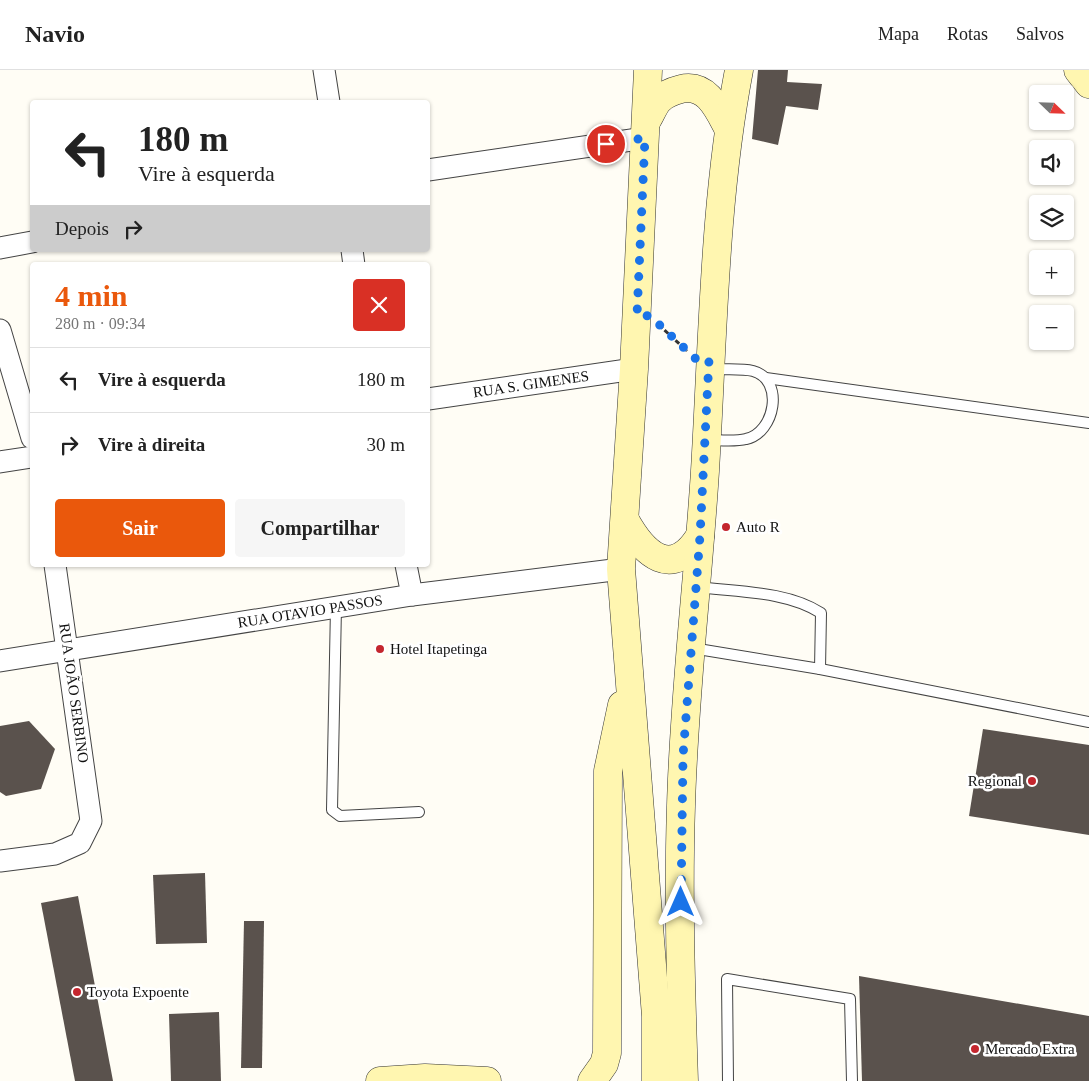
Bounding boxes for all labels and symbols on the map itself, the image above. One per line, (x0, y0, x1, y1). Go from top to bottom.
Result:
north arrow (1029, 85, 1074, 130)
pin (585, 123, 627, 165)
street label: RUA S. GIMENES (472, 368, 590, 400)
place label: Auto R (736, 519, 780, 535)
marker: Auto R (720, 521, 732, 533)
street label: RUA OTAVIO PASSOS (236, 592, 384, 631)
street label: RUA JOÃO SERBINO (56, 622, 92, 764)
place label: Hotel Itapetinga (390, 641, 487, 657)
marker: Hotel Itapetinga (374, 643, 386, 655)
place label: Regional (968, 773, 1022, 789)
marker: Regional (1026, 775, 1038, 787)
position arrow (654, 875, 706, 927)
place label: Toyota Expoente (87, 984, 189, 1000)
marker: Toyota Expoente (71, 986, 83, 998)
place label: Mercado Extra (985, 1041, 1075, 1057)
marker: Mercado Extra (969, 1043, 981, 1055)

